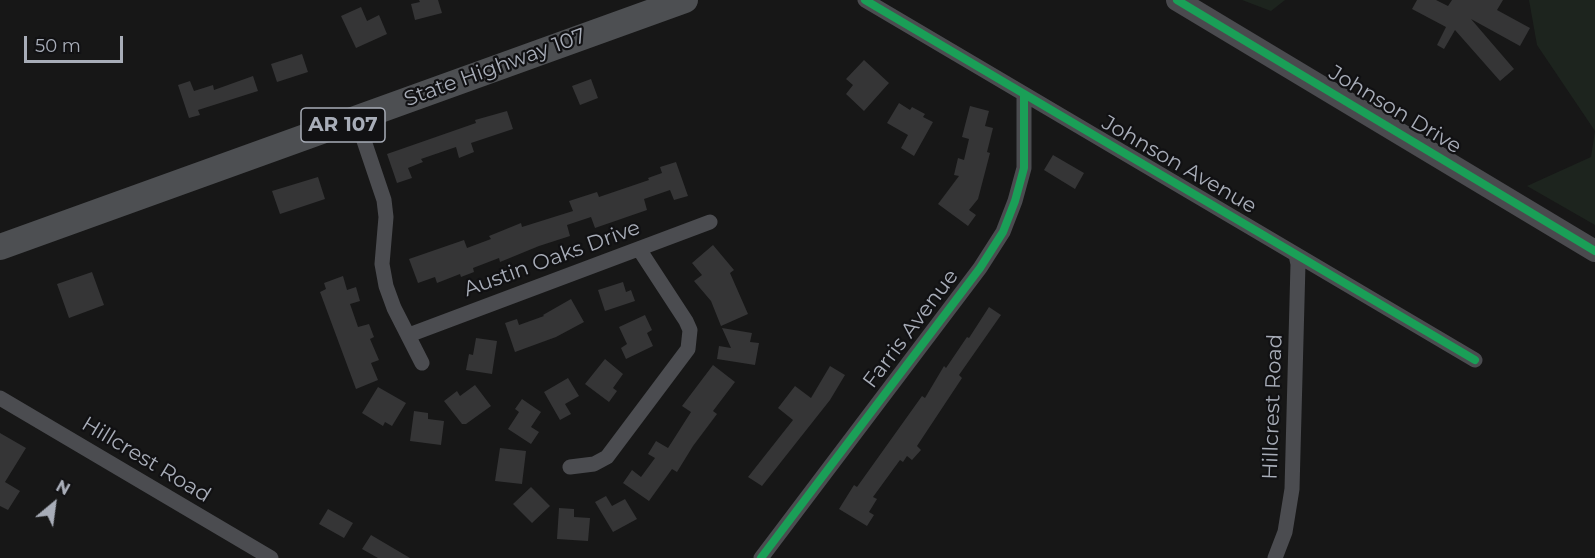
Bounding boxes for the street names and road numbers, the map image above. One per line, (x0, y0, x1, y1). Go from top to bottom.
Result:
street label: State Highway 107 (401, 23, 589, 113)
street label: Johnson Drive (1324, 61, 1466, 159)
road number: AR 107 (301, 108, 385, 142)
street label: Johnson Avenue (1097, 110, 1261, 220)
street label: Austin Oaks Drive (460, 215, 644, 303)
street label: Farris Avenue (858, 265, 964, 393)
street label: Hillcrest Road (1258, 334, 1288, 480)
street label: Hillcrest Road (77, 412, 215, 508)

